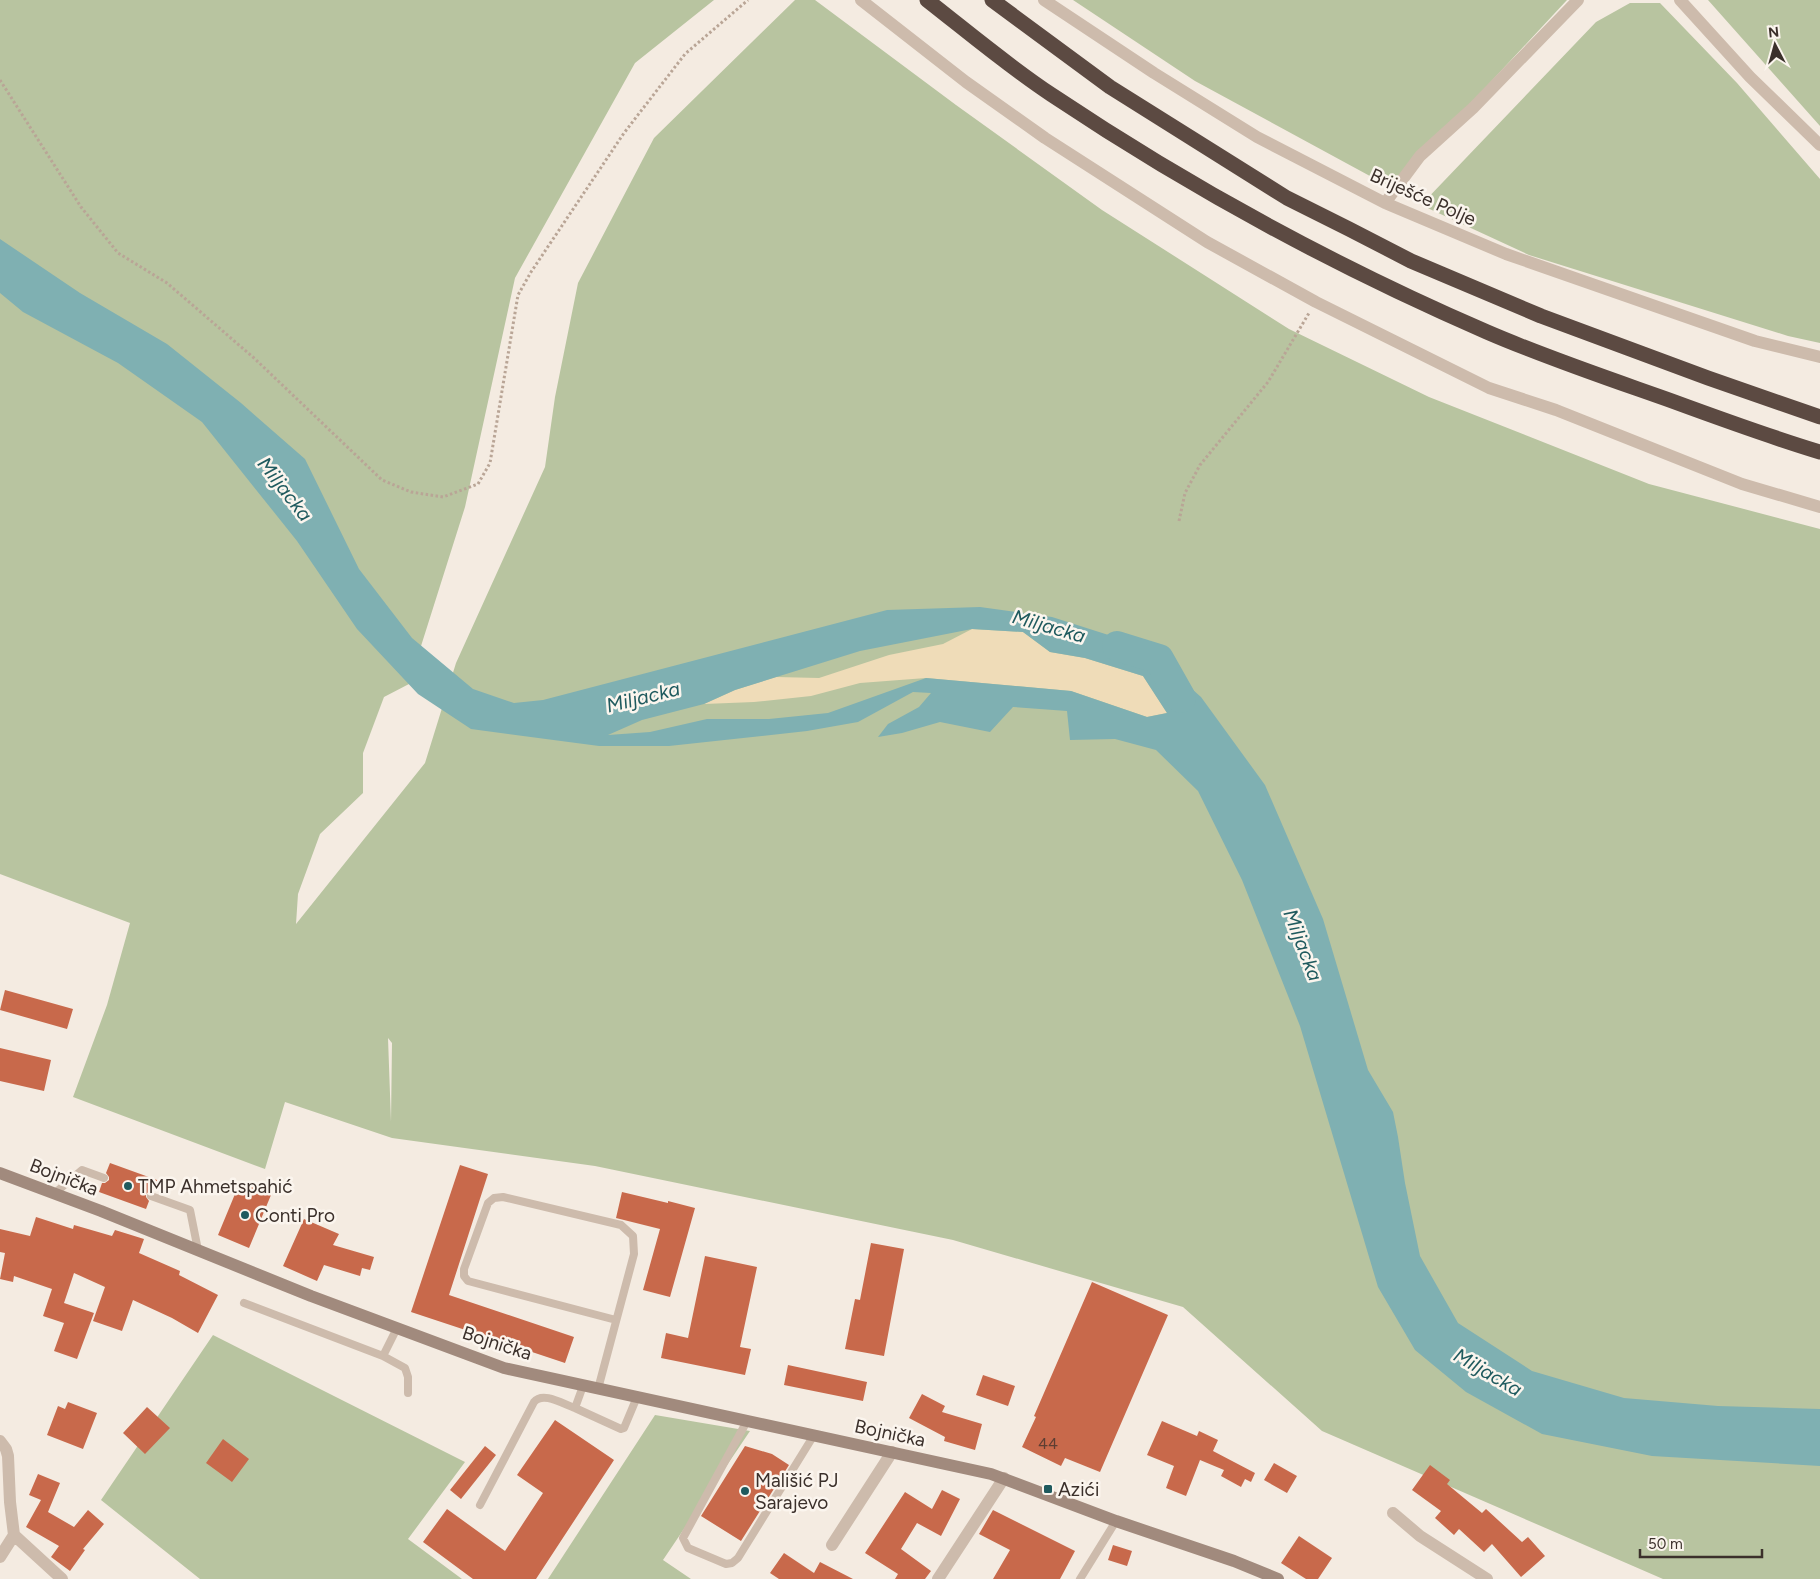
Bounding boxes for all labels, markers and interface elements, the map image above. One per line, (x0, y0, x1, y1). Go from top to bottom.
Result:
north arrow (1750, 20, 1800, 70)
text: N (1767, 24, 1780, 42)
street label: Briješće Polje (1366, 163, 1480, 231)
water label: Miljacka (252, 452, 318, 526)
water label: Miljacka (1010, 604, 1089, 648)
water label: Miljacka (604, 676, 683, 718)
water label: Miljacka (1278, 906, 1328, 985)
street label: Bojnička (26, 1153, 102, 1201)
place label: TMP Ahmetspahić (138, 1175, 293, 1198)
marker: TMP Ahmetspahić (122, 1180, 134, 1192)
place label: Conti Pro (255, 1204, 335, 1227)
marker: Conti Pro (239, 1209, 251, 1221)
street label: Bojnička (459, 1321, 535, 1365)
water label: Miljacka (1450, 1343, 1527, 1401)
street label: Bojnička (853, 1414, 927, 1452)
house number: 44 (1038, 1434, 1058, 1453)
place label: Mališić PJ Sarajevo (755, 1469, 838, 1514)
place label: Azići (1058, 1478, 1099, 1501)
marker: Azići (1042, 1483, 1054, 1495)
marker: Mališić PJ Sarajevo (739, 1485, 751, 1497)
scale bar (1640, 1526, 1762, 1558)
text: 50 m (1648, 1535, 1683, 1553)

